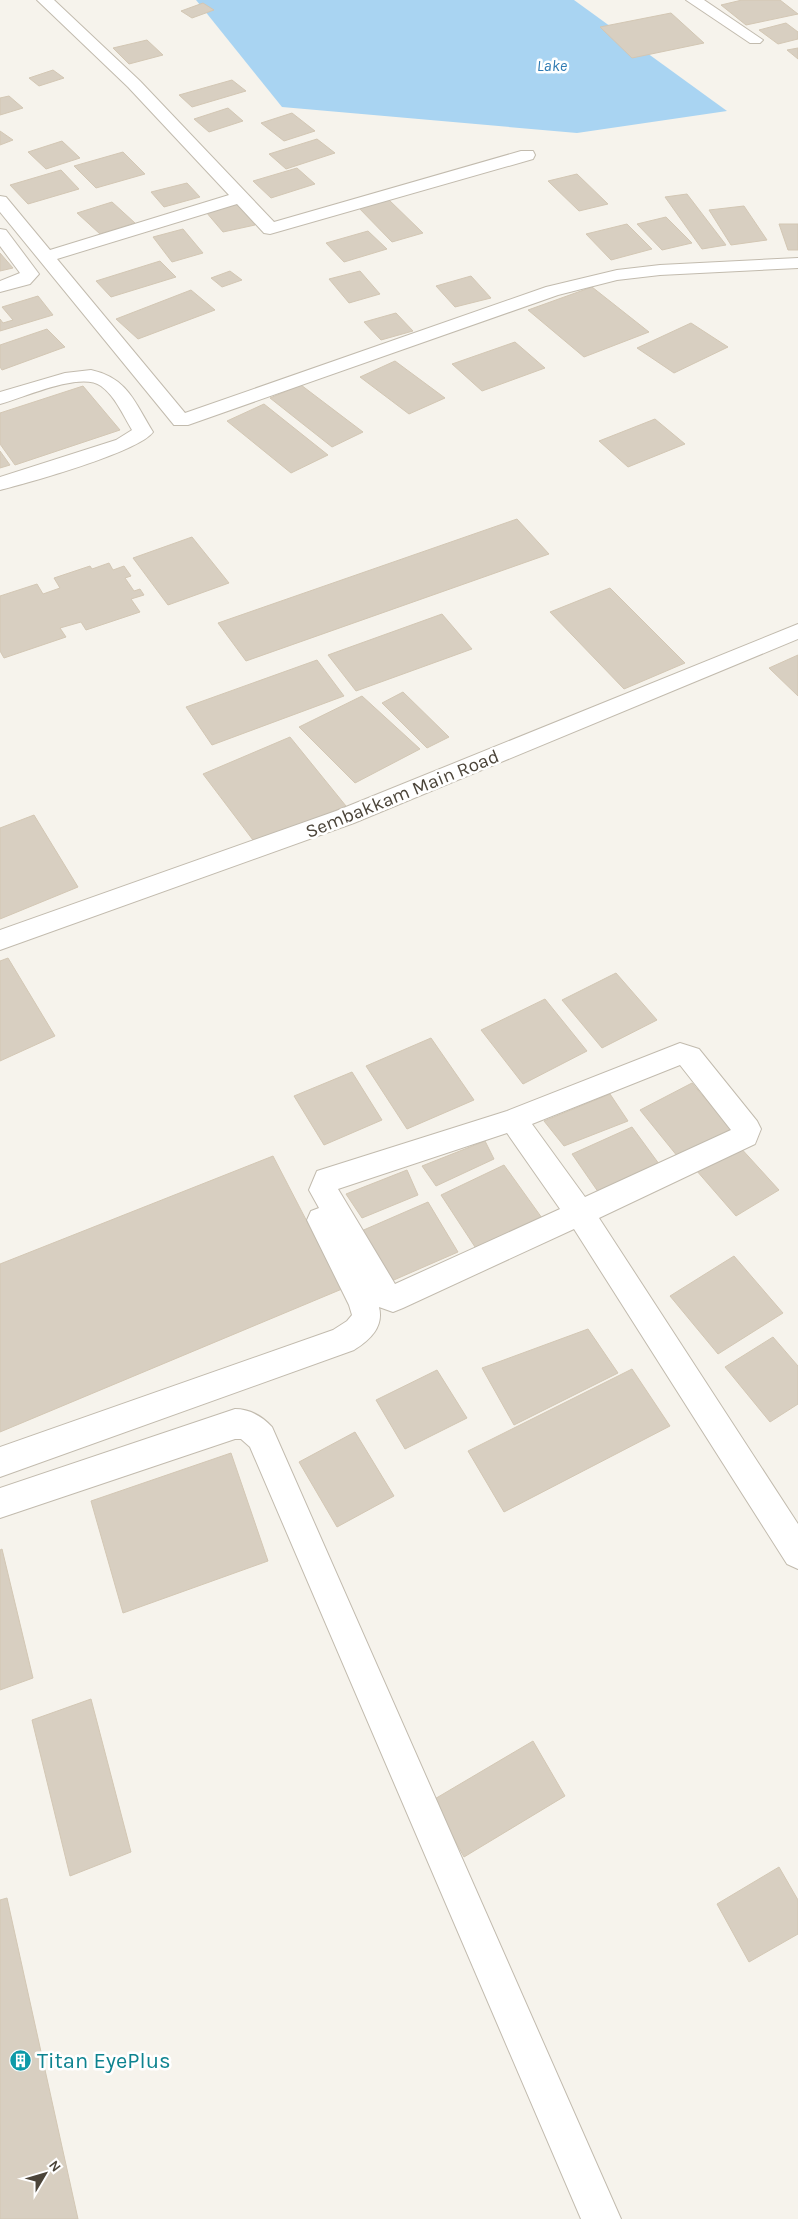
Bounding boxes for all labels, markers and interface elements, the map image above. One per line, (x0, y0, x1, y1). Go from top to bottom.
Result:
water label: Lake (537, 56, 568, 75)
street label: Sembakkam Main Road (302, 745, 502, 843)
building icon: Titan EyePlus (9, 2048, 33, 2072)
place label: Titan EyePlus (37, 2048, 171, 2074)
north arrow (20, 2149, 70, 2199)
text: N (45, 2157, 65, 2175)

